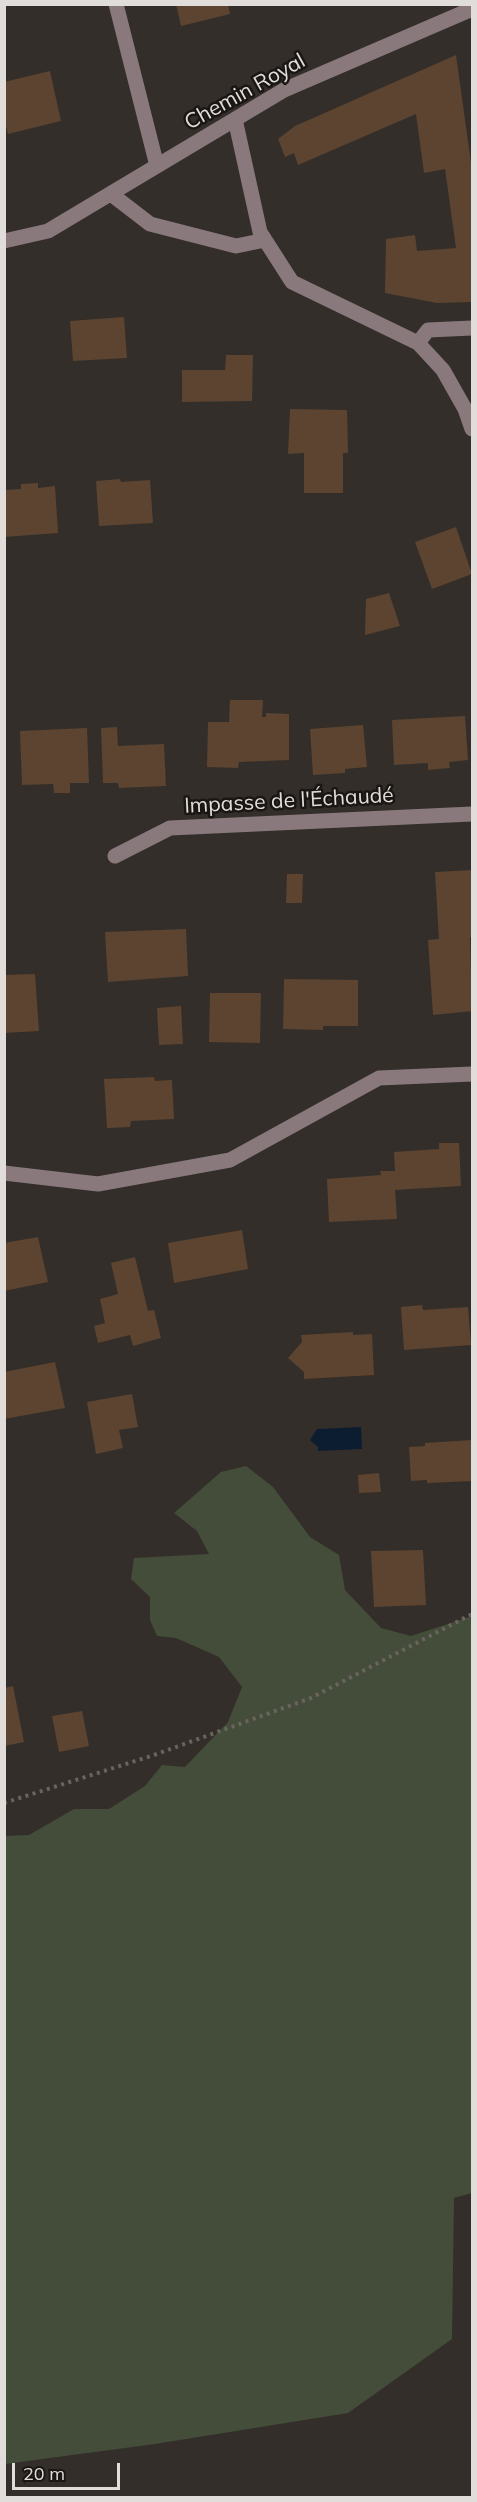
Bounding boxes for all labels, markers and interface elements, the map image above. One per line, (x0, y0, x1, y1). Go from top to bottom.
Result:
street label: Chemin Royal (180, 49, 310, 135)
street label: Impasse de l'Échaudé (184, 783, 394, 819)
scale bar (15, 2451, 123, 2489)
text: 20 m (23, 2462, 65, 2485)

